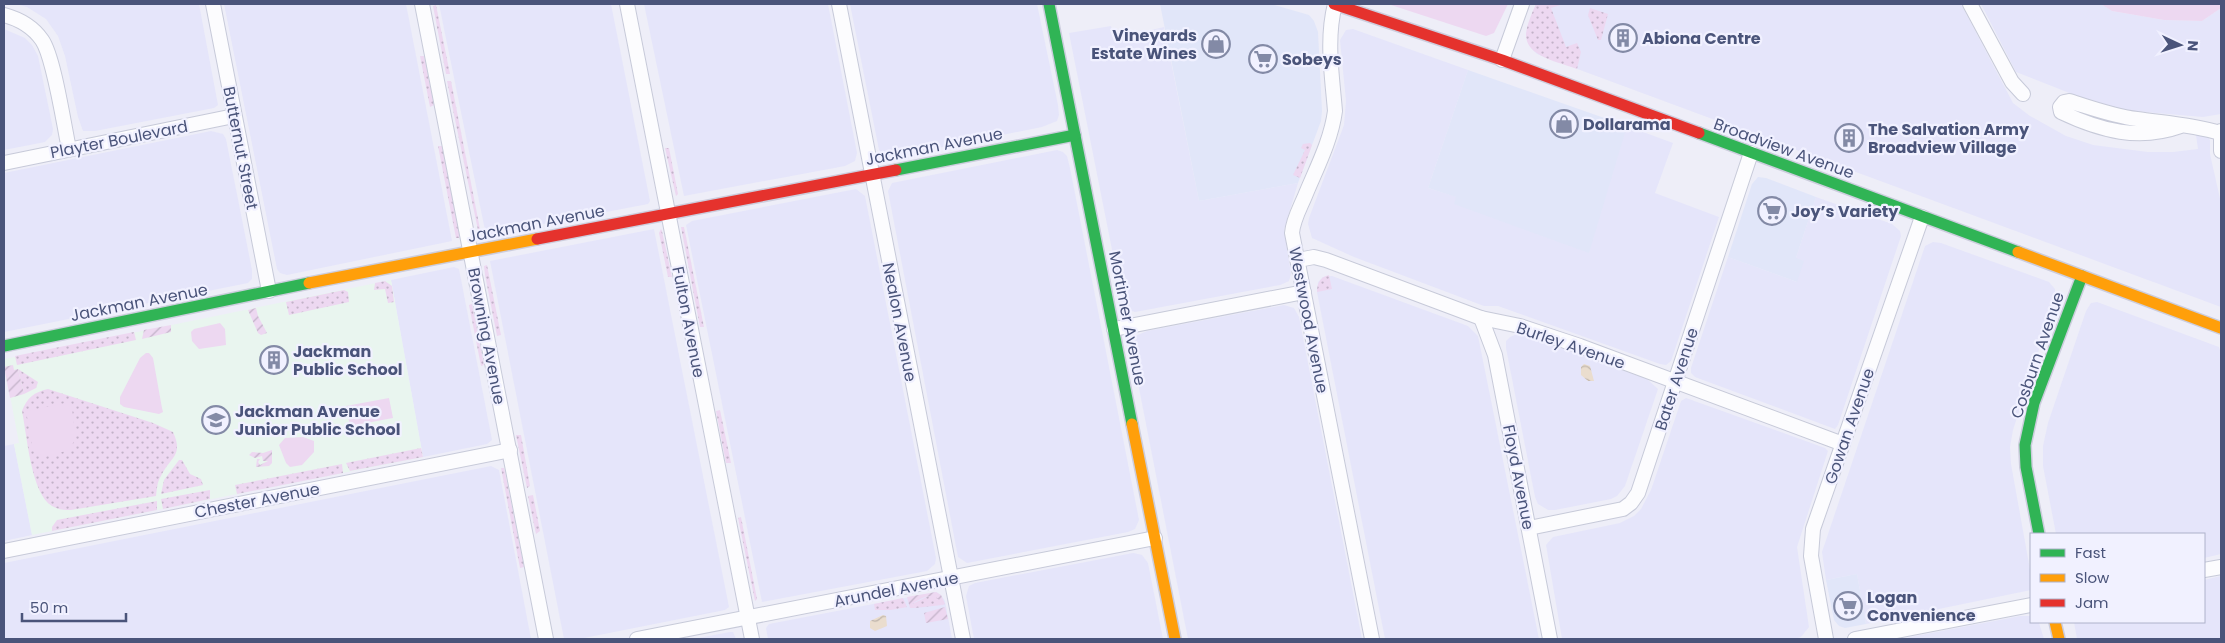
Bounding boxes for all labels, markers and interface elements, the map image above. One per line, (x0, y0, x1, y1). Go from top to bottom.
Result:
north arrow (2155, 20, 2205, 70)
building icon: Abiona Centre (1608, 23, 1638, 53)
place label: Vineyards Estate Wines (1091, 24, 1197, 65)
place label: Abiona Centre (1642, 27, 1761, 50)
shop icon: Vineyards Estate Wines (1201, 29, 1231, 59)
text: N (2183, 40, 2203, 52)
supermarket icon: Sobeys (1248, 44, 1278, 74)
place label: Sobeys (1282, 48, 1342, 71)
street label: Butternut Street (217, 85, 264, 212)
shop icon: Dollarama (1549, 109, 1579, 139)
street label: Broadview Avenue (1710, 112, 1857, 185)
place label: Dollarama (1583, 113, 1671, 136)
street label: Playter Boulevard (48, 115, 190, 164)
place label: The Salvation Army Broadview Village (1868, 118, 2030, 159)
street label: Jackman Avenue (864, 122, 1005, 171)
building icon: The Salvation Army Broadview Village (1834, 123, 1864, 153)
supermarket icon: Joy’s Variety (1757, 196, 1787, 226)
street label: Jackman Avenue (466, 199, 607, 248)
place label: Joy’s Variety (1791, 200, 1899, 223)
street label: Westwood Avenue (1283, 245, 1334, 395)
street label: Mortimer Avenue (1103, 249, 1152, 387)
street label: Nealon Avenue (877, 261, 922, 384)
street label: Fulton Avenue (666, 264, 711, 380)
street label: Browning Avenue (462, 266, 511, 406)
street label: Jackman Avenue (69, 278, 210, 327)
street label: Cosburn Avenue (2005, 289, 2070, 422)
street label: Burley Avenue (1514, 316, 1628, 375)
street label: Bater Avenue (1649, 325, 1704, 433)
place label: Jackman Public School (293, 340, 403, 381)
building icon: Jackman Public School (259, 345, 289, 375)
street label: Gowan Avenue (1819, 365, 1880, 487)
place label: Jackman Avenue Junior Public School (235, 400, 401, 441)
school or university icon: Jackman Avenue Junior Public School (201, 405, 231, 435)
street label: Floyd Avenue (1497, 423, 1540, 532)
street label: Chester Avenue (193, 477, 322, 524)
legend (2030, 533, 2205, 623)
text: Fast (2075, 542, 2106, 563)
street label: Arundel Avenue (832, 566, 960, 613)
text: Slow (2075, 567, 2110, 588)
place label: Logan Convenience (1867, 586, 1976, 627)
scale bar (22, 590, 126, 622)
supermarket icon: Logan Convenience (1833, 591, 1863, 621)
text: Jam (2075, 592, 2109, 613)
text: 50 m (30, 597, 68, 618)

